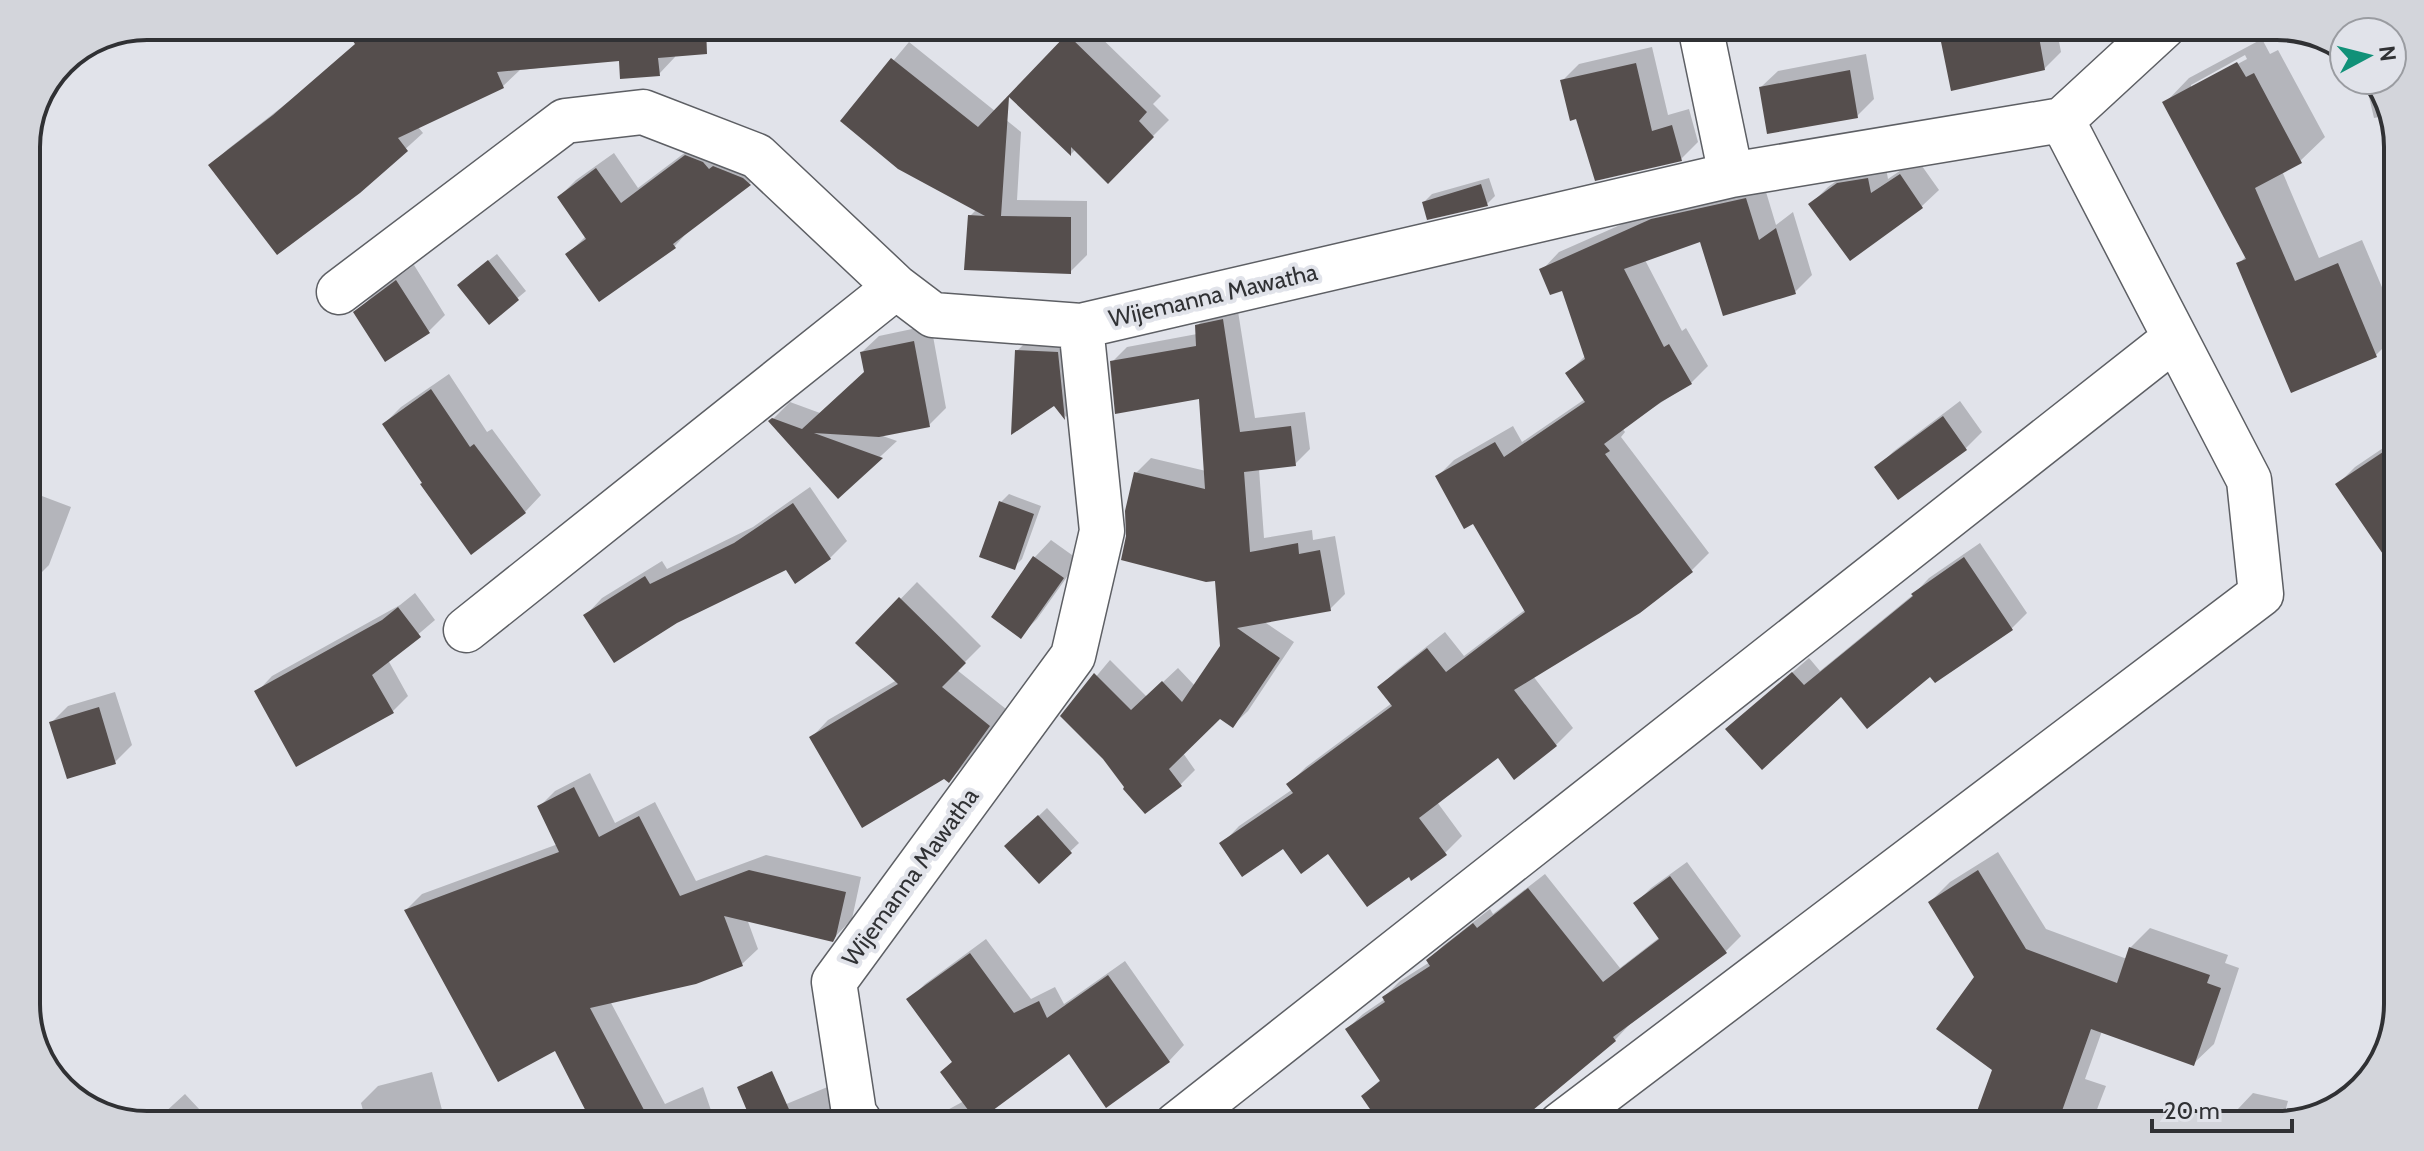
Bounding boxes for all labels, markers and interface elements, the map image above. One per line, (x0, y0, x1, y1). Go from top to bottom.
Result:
north arrow (2328, 16, 2408, 96)
text: N (2373, 44, 2402, 63)
street label: Wijemanna Mawatha (1106, 257, 1321, 333)
street label: Wijemanna Mawatha (836, 782, 985, 972)
scale bar (2152, 1083, 2292, 1133)
text: 20 m (2164, 1096, 2220, 1125)

